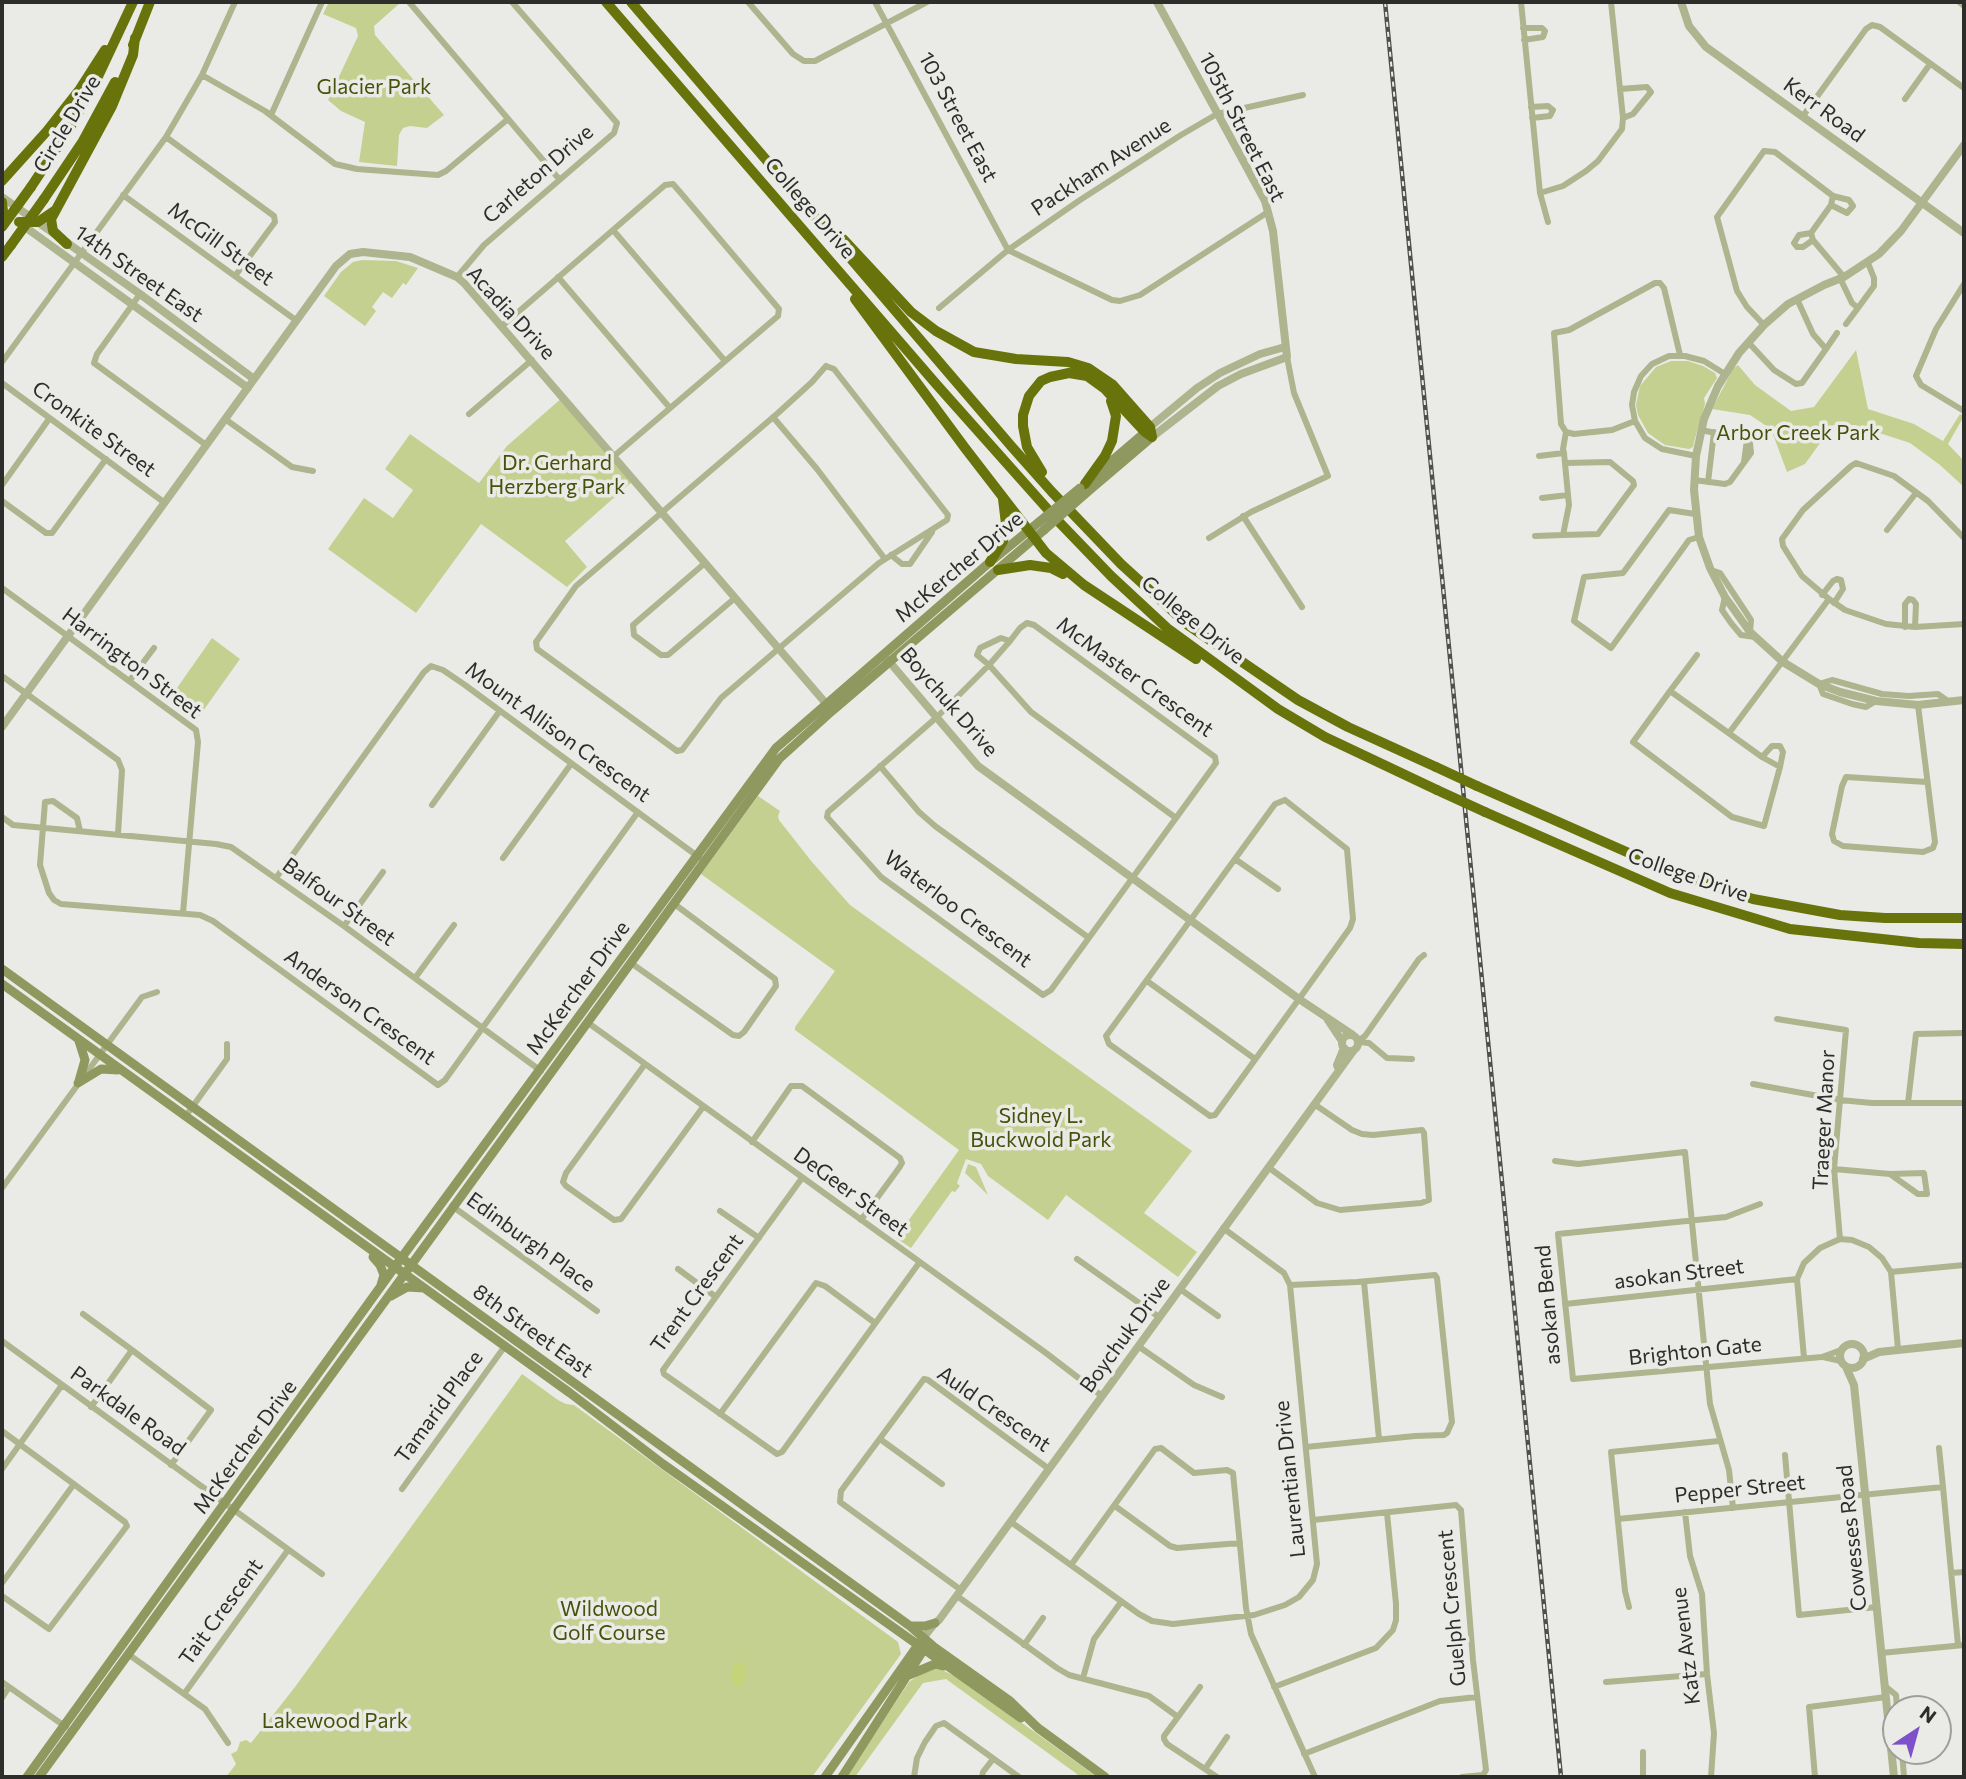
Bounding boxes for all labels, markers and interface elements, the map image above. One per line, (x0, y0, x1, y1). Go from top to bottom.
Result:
street label: 103 Street East (913, 48, 1003, 186)
street label: 105th Street East (1193, 48, 1291, 206)
street label: Circle Drive (28, 71, 106, 177)
street label: Kerr Road (1778, 72, 1870, 148)
park label: Glacier Park (317, 74, 431, 100)
street label: Packham Avenue (1027, 113, 1175, 221)
street label: Carleton Drive (478, 119, 598, 229)
street label: College Drive (759, 152, 861, 264)
street label: McGill Street (163, 197, 279, 291)
street label: 14th Street East (70, 220, 208, 328)
street label: Acadia Drive (461, 261, 561, 365)
street label: Cronkite Street (27, 376, 161, 482)
park label: Arbor Creek Park (1716, 420, 1880, 446)
park label: Dr. Gerhard Herzberg Park (489, 450, 625, 500)
street label: McKercher Drive (890, 506, 1028, 628)
street label: College Drive (1136, 571, 1250, 669)
street label: Harrington Street (57, 602, 207, 724)
street label: McMaster Crescent (1052, 612, 1218, 742)
street label: Boychuk Drive (895, 642, 1003, 762)
street label: Mount Allison Crescent (460, 656, 656, 808)
street label: College Drive (1624, 843, 1752, 907)
street label: Waterloo Crescent (879, 845, 1037, 973)
street label: Balfour Street (278, 853, 400, 951)
street label: McKercher Drive (521, 916, 635, 1060)
street label: Anderson Crescent (279, 944, 441, 1070)
street label: Traeger Manor (1808, 1049, 1840, 1191)
park label: Sidney L. Buckwold Park (970, 1103, 1112, 1153)
street label: DeGeer Street (789, 1142, 913, 1242)
street label: Edinburgh Place (462, 1187, 600, 1297)
street label: Trent Crescent (645, 1229, 749, 1357)
street label: asokan Bend (1530, 1244, 1566, 1366)
street label: asokan Street (1613, 1254, 1745, 1294)
street label: Boychuk Drive (1075, 1272, 1175, 1398)
street label: 8th Street East (468, 1279, 598, 1383)
street label: Brighton Gate (1627, 1331, 1763, 1371)
street label: Tamarid Place (390, 1346, 488, 1468)
street label: Parkdale Road (66, 1361, 190, 1461)
street label: Auld Crescent (932, 1361, 1056, 1457)
street label: McKercher Drive (188, 1375, 302, 1519)
street label: Laurentian Drive (1269, 1399, 1311, 1559)
street label: Cowesses Road (1832, 1464, 1872, 1612)
street label: Pepper Street (1673, 1470, 1807, 1508)
street label: Guelph Crescent (1433, 1529, 1471, 1687)
street label: Tait Crescent (174, 1554, 268, 1670)
street label: Katz Avenue (1666, 1586, 1706, 1706)
park label: Wildwood Golf Course (553, 1596, 665, 1646)
north arrow (1882, 1695, 1952, 1765)
text: N (1916, 1701, 1941, 1728)
park label: Lakewood Park (262, 1708, 408, 1734)

